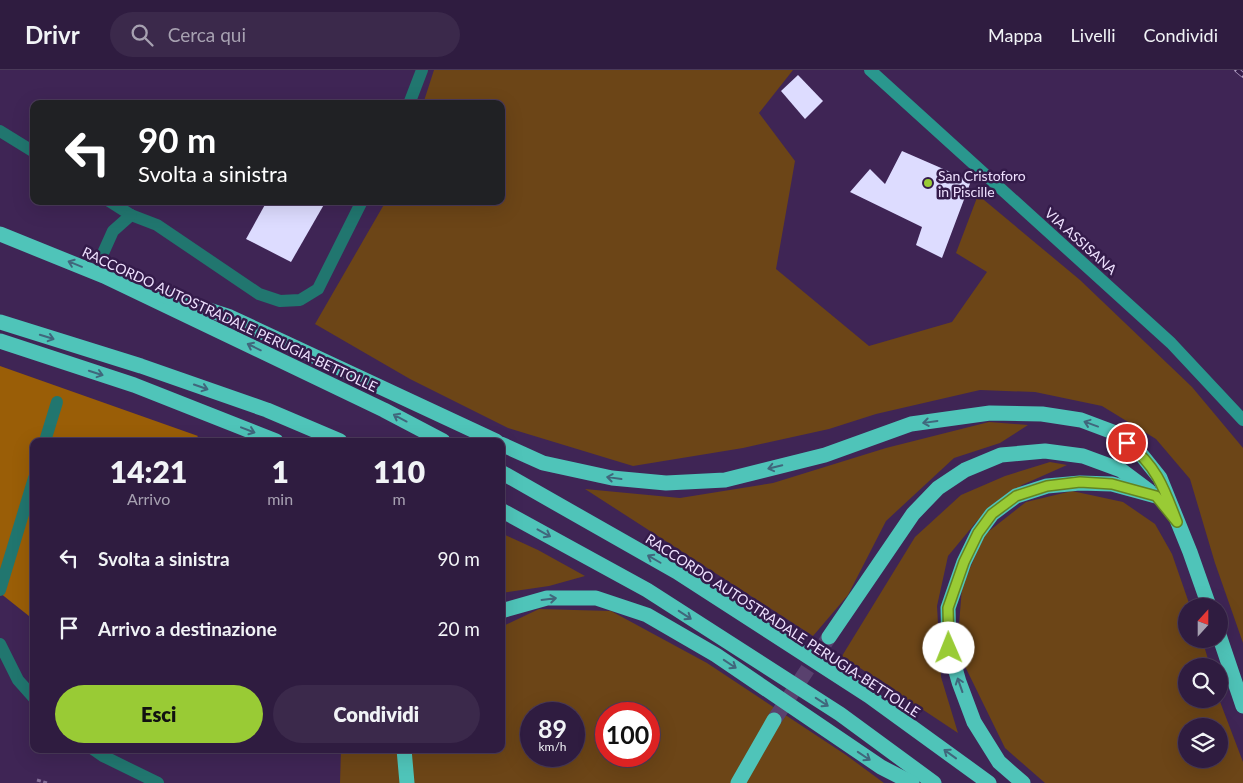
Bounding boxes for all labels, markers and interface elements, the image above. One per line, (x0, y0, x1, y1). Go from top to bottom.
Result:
search box (110, 12, 460, 57)
text: Drivr (25, 20, 80, 49)
icon: search (128, 21, 156, 49)
text: Cerca qui (168, 23, 246, 46)
text: Mappa (988, 24, 1043, 46)
text: Livelli (1071, 24, 1115, 46)
text: Condividi (1143, 24, 1218, 46)
text: 90 m (138, 118, 216, 160)
icon: left (55, 120, 120, 185)
text: Svolta a sinistra (138, 160, 288, 187)
place label: San Cristoforo in Piscille (938, 167, 1026, 200)
marker: San Cristoforo in Piscille (922, 177, 934, 189)
street label: VIA ASSISANA (1041, 204, 1121, 278)
street label: RACCORDO AUTOSTRADALE PERUGIA-BETTOLLE (80, 243, 380, 395)
one-way arrow (68, 259, 83, 268)
one-way arrow (38, 332, 54, 342)
one-way arrow (247, 342, 262, 352)
one-way arrow (88, 368, 104, 378)
one-way arrow (193, 383, 208, 392)
one-way arrow (393, 413, 408, 423)
one-way arrow (923, 417, 939, 427)
one-way arrow (1084, 419, 1099, 428)
pin (1106, 422, 1148, 464)
one-way arrow (241, 426, 256, 435)
icon: arrive (1113, 429, 1141, 457)
text: 14:21 (110, 453, 187, 489)
text: 1 (271, 453, 289, 489)
text: 110 (373, 453, 425, 489)
one-way arrow (767, 463, 783, 473)
one-way arrow (607, 473, 623, 483)
text: Arrivo (127, 489, 170, 508)
text: min (267, 489, 293, 508)
text: m (392, 489, 406, 508)
one-way arrow (536, 529, 551, 539)
street label: RACCORDO AUTOSTRADALE PERUGIA-BETTOLLE (643, 530, 923, 720)
icon: left (55, 544, 83, 572)
text: Svolta a sinistra (98, 547, 230, 570)
text: 90 m (437, 547, 480, 570)
one-way arrow (647, 553, 661, 563)
one-way arrow (540, 594, 556, 604)
north arrow (1178, 598, 1228, 648)
map controls (1178, 598, 1228, 768)
one-way arrow (677, 610, 691, 620)
icon: arrive (55, 614, 83, 642)
text: Arrivo a destinazione (98, 617, 277, 640)
text: 20 m (437, 617, 480, 640)
position arrow (922, 621, 974, 673)
button: search (1178, 658, 1228, 708)
one-way arrow (722, 659, 736, 669)
one-way arrow (955, 678, 964, 693)
button: Esci (55, 685, 263, 743)
button: Condividi (273, 685, 480, 743)
one-way arrow (814, 698, 828, 708)
speed limit sign: 100 (595, 702, 660, 767)
text: 89 (538, 713, 567, 743)
button: layers (1178, 718, 1228, 768)
text: km/h (538, 739, 567, 754)
one-way arrow (944, 749, 957, 760)
one-way arrow (857, 751, 871, 761)

